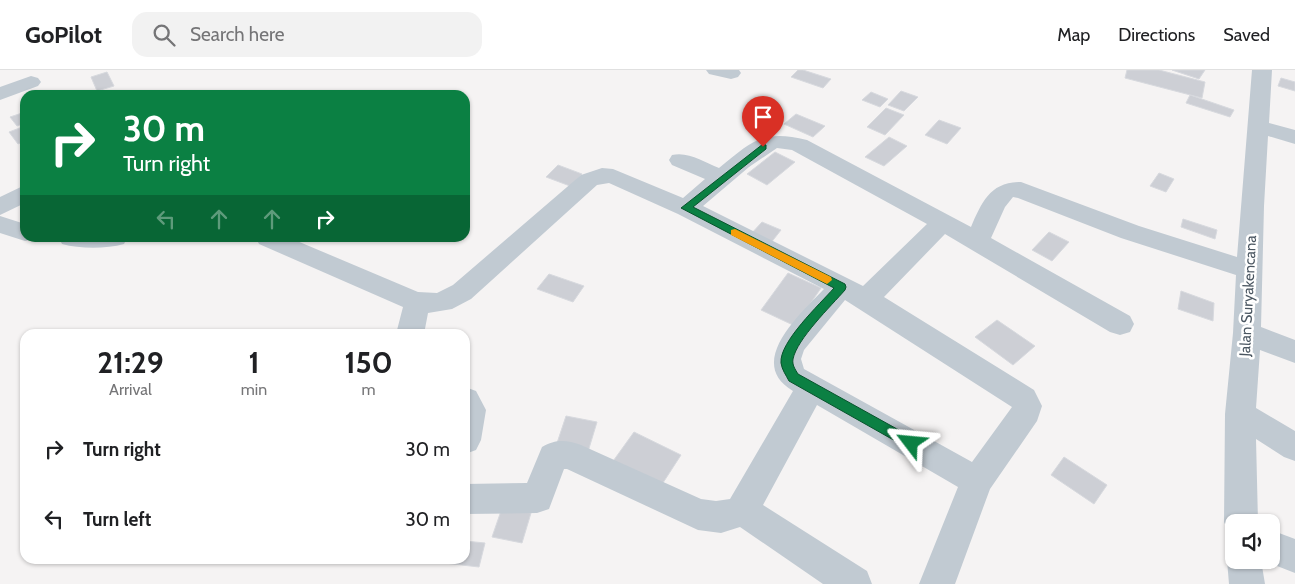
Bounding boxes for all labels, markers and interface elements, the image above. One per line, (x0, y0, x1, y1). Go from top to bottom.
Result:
search box (132, 12, 482, 57)
text: GoPilot (25, 20, 102, 49)
icon: search (150, 21, 178, 49)
text: Search here (190, 23, 284, 46)
text: Map (1057, 24, 1090, 46)
text: Directions (1118, 24, 1195, 46)
text: Saved (1223, 24, 1270, 46)
pin (742, 96, 784, 147)
icon: arrive (749, 103, 777, 131)
text: 30 m (123, 107, 205, 150)
icon: right (40, 110, 105, 175)
text: Turn right (123, 150, 210, 177)
icon: left (152, 205, 180, 233)
icon: ahead (205, 205, 233, 233)
icon: ahead (258, 205, 286, 233)
icon: right (311, 205, 339, 233)
street label: Jalan Suryakencana (1236, 234, 1260, 358)
text: 21:29 (97, 344, 164, 381)
text: 1 (248, 344, 260, 381)
text: 150 (344, 344, 393, 381)
text: Arrival (109, 380, 152, 399)
text: min (241, 380, 267, 399)
text: m (362, 380, 376, 399)
position arrow (884, 416, 936, 468)
icon: right (40, 435, 68, 463)
text: Turn right (83, 438, 161, 461)
text: 30 m (406, 438, 450, 461)
icon: left (40, 505, 68, 533)
text: Turn left (83, 508, 151, 531)
text: 30 m (406, 508, 450, 531)
map controls (1225, 514, 1280, 569)
button: sound (1225, 514, 1280, 569)

